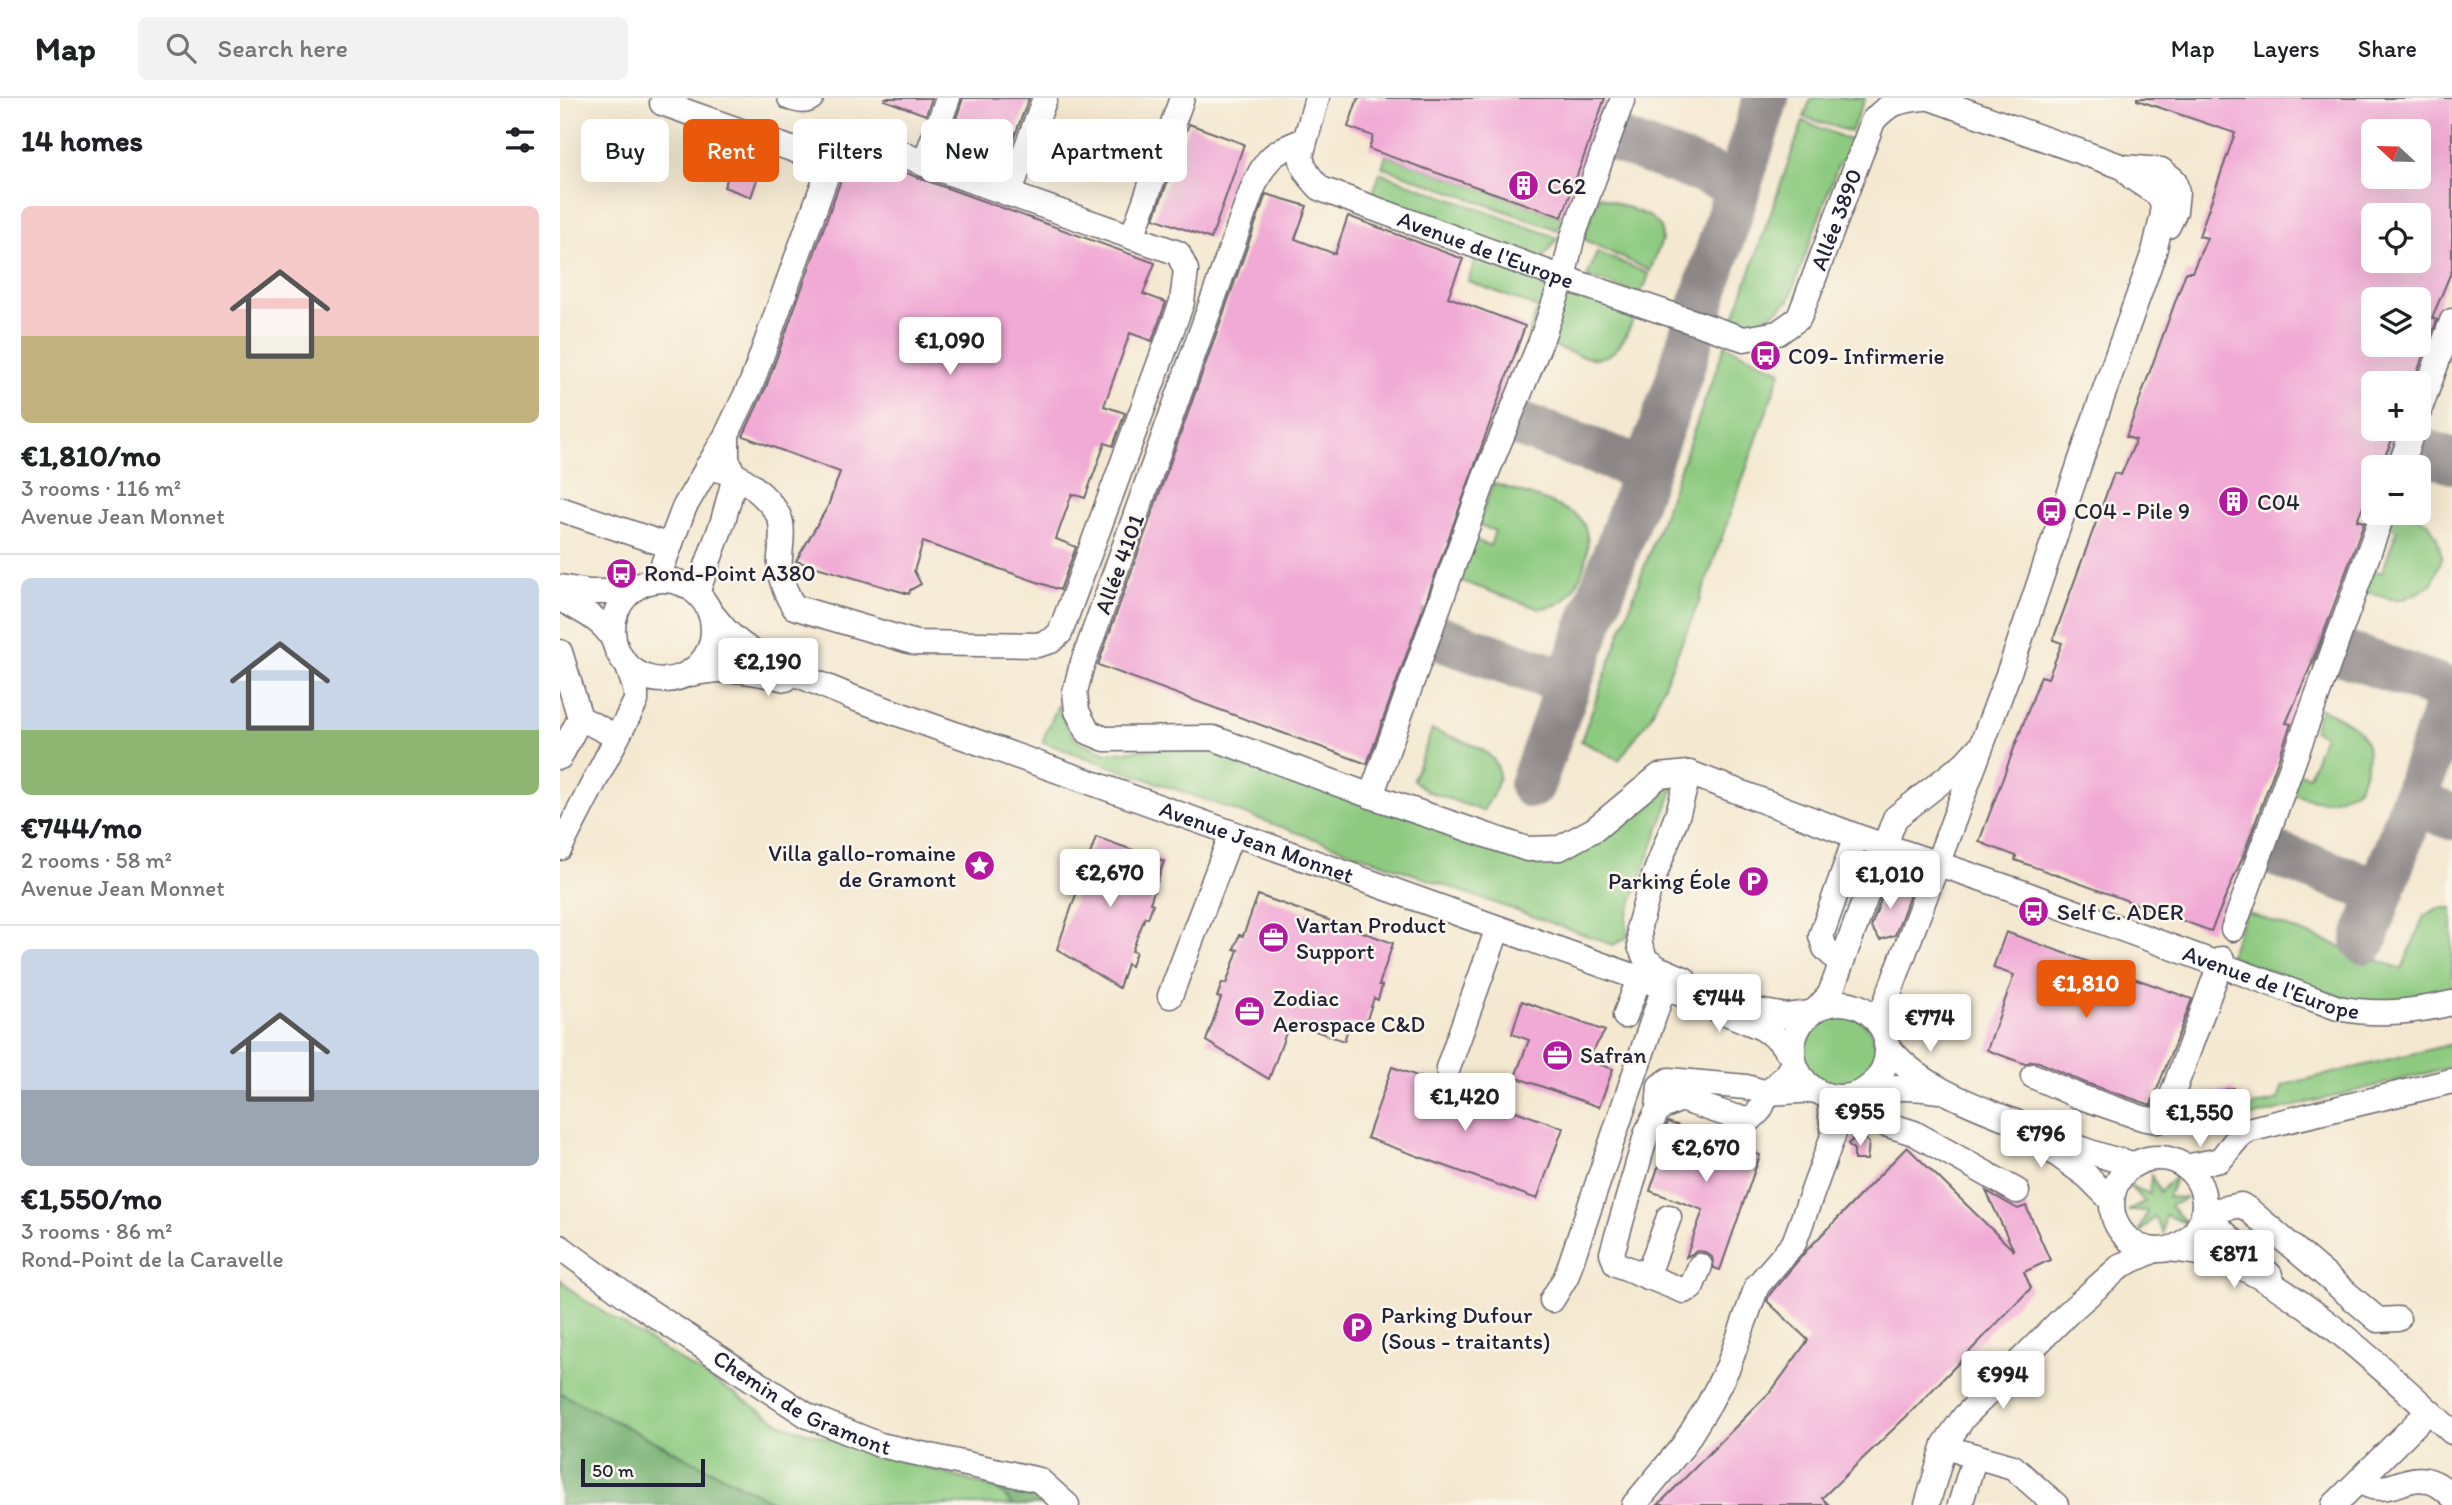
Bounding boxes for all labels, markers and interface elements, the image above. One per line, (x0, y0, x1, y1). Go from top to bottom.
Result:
search box (138, 17, 628, 80)
text: Map (35, 29, 96, 68)
icon: search (162, 29, 200, 67)
text: Search here (218, 32, 348, 64)
text: Map (2171, 34, 2215, 63)
text: Layers (2253, 34, 2320, 63)
text: Share (2358, 34, 2417, 63)
chip: Buy (581, 119, 669, 182)
chip: Rent (683, 119, 779, 182)
chip: Filters (793, 119, 907, 182)
chip: New (921, 119, 1013, 182)
chip: Apartment (1027, 119, 1187, 182)
north arrow (2361, 119, 2431, 189)
map controls (2361, 119, 2431, 525)
icon: filters (501, 121, 539, 159)
text: 14 homes (21, 122, 143, 159)
street label: Allée 3890 (1804, 165, 1868, 274)
building icon: C62 (1507, 169, 1541, 203)
place label: C62 (1547, 172, 1586, 200)
button: locate (2361, 203, 2431, 273)
street label: Avenue de l'Europe (1394, 204, 1577, 295)
icon: home (217, 251, 343, 377)
button: layers (2361, 287, 2431, 357)
pin: €1,090 (893, 317, 1007, 377)
text: €1,090 (915, 326, 985, 354)
bus stop icon: C09- Infirmerie (1748, 339, 1782, 373)
place label: C09- Infirmerie (1788, 342, 1945, 370)
button: + (2361, 371, 2431, 441)
text: €1,810/mo (21, 437, 161, 474)
button: − (2361, 455, 2431, 525)
text: 3 rooms · 116 m² (21, 474, 181, 502)
building icon: C04 (2217, 485, 2251, 519)
place label: C04 (2257, 488, 2300, 516)
bus stop icon: C04 - Pile 9 (2034, 494, 2068, 528)
place label: C04 - Pile 9 (2074, 497, 2190, 525)
text: Avenue Jean Monnet (21, 502, 225, 530)
street label: Allée 4101 (1088, 510, 1150, 618)
bus stop icon: Rond-Point A380 (604, 556, 638, 590)
place label: Rond-Point A380 (644, 559, 816, 587)
icon: home (217, 623, 343, 749)
pin: €2,190 (711, 638, 825, 698)
text: €2,190 (734, 647, 802, 675)
street label: Avenue Jean Monnet (1156, 794, 1358, 889)
text: €744/mo (21, 809, 142, 846)
place label: Villa gallo-romaine de Gramont (768, 839, 956, 893)
text: 2 rooms · 58 m² (21, 846, 172, 874)
place icon: Villa gallo-romaine de Gramont (962, 849, 996, 883)
pin: €2,670 (1053, 850, 1167, 909)
pin: €1,010 (1833, 852, 1947, 911)
text: €2,670 (1076, 858, 1144, 886)
text: €1,010 (1856, 860, 1924, 888)
parking icon: Parking Éole (1737, 864, 1771, 898)
place label: Parking Éole (1608, 867, 1731, 895)
text: Avenue Jean Monnet (21, 874, 225, 902)
bus stop icon: Self C. ADER (2017, 895, 2051, 929)
place label: Self C. ADER (2057, 898, 2184, 926)
place label: Vartan Product Support (1296, 911, 1446, 965)
office icon: Vartan Product Support (1256, 921, 1290, 955)
street label: Avenue de l'Europe (2179, 939, 2361, 1025)
pin: €1,810 (2029, 960, 2143, 1020)
text: €1,810 (2053, 969, 2119, 997)
pin: €744 (1678, 974, 1760, 1034)
text: €744 (1693, 983, 1745, 1011)
place label: Zodiac Aerospace C&D (1273, 984, 1425, 1038)
icon: home (217, 994, 343, 1120)
office icon: Zodiac Aerospace C&D (1233, 994, 1267, 1028)
pin: €774 (1889, 995, 1971, 1054)
text: €774 (1905, 1003, 1955, 1031)
office icon: Safran (1540, 1038, 1574, 1072)
place label: Safran (1580, 1041, 1646, 1069)
pin: €1,420 (1408, 1074, 1522, 1133)
text: €1,420 (1430, 1082, 1500, 1110)
pin: €955 (1819, 1088, 1901, 1148)
pin: €1,550 (2143, 1090, 2257, 1149)
text: €955 (1835, 1097, 1885, 1125)
text: €1,550 (2166, 1098, 2234, 1126)
pin: €796 (2000, 1110, 2082, 1170)
text: €796 (2017, 1119, 2065, 1147)
pin: €2,670 (1649, 1124, 1763, 1184)
text: €2,670 (1672, 1133, 1740, 1161)
text: €1,550/mo (21, 1180, 162, 1217)
text: 3 rooms · 86 m² (21, 1217, 173, 1245)
pin: €871 (2193, 1230, 2275, 1290)
text: €871 (2210, 1239, 2258, 1267)
text: Rond-Point de la Caravelle (21, 1245, 284, 1273)
place label: Parking Dufour (Sous - traitants) (1381, 1301, 1550, 1355)
parking icon: Parking Dufour (Sous - traitants) (1341, 1311, 1375, 1345)
street label: Chemin de Gramont (708, 1343, 894, 1461)
pin: €994 (1962, 1352, 2044, 1411)
text: €994 (1977, 1360, 2029, 1388)
scale bar (581, 1456, 705, 1488)
text: 50 m (592, 1459, 634, 1482)

